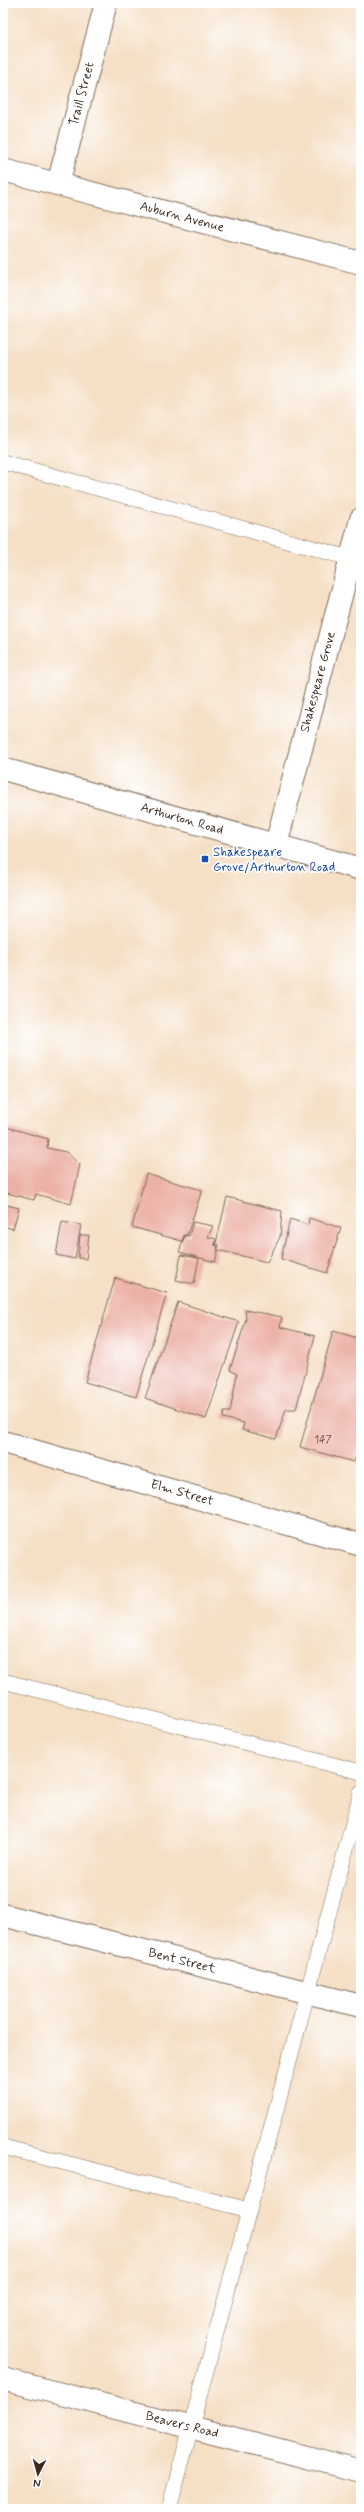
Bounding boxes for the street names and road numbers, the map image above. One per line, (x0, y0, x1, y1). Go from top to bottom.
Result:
street label: Traill Street (65, 60, 99, 128)
street label: Auburn Avenue (138, 198, 226, 236)
street label: Shakespeare Grove (296, 630, 340, 734)
street label: Arthurton Road (139, 799, 225, 839)
street label: Elm Street (149, 1476, 215, 1510)
street label: Bent Street (147, 1944, 218, 1978)
street label: Beavers Road (144, 2408, 220, 2442)

